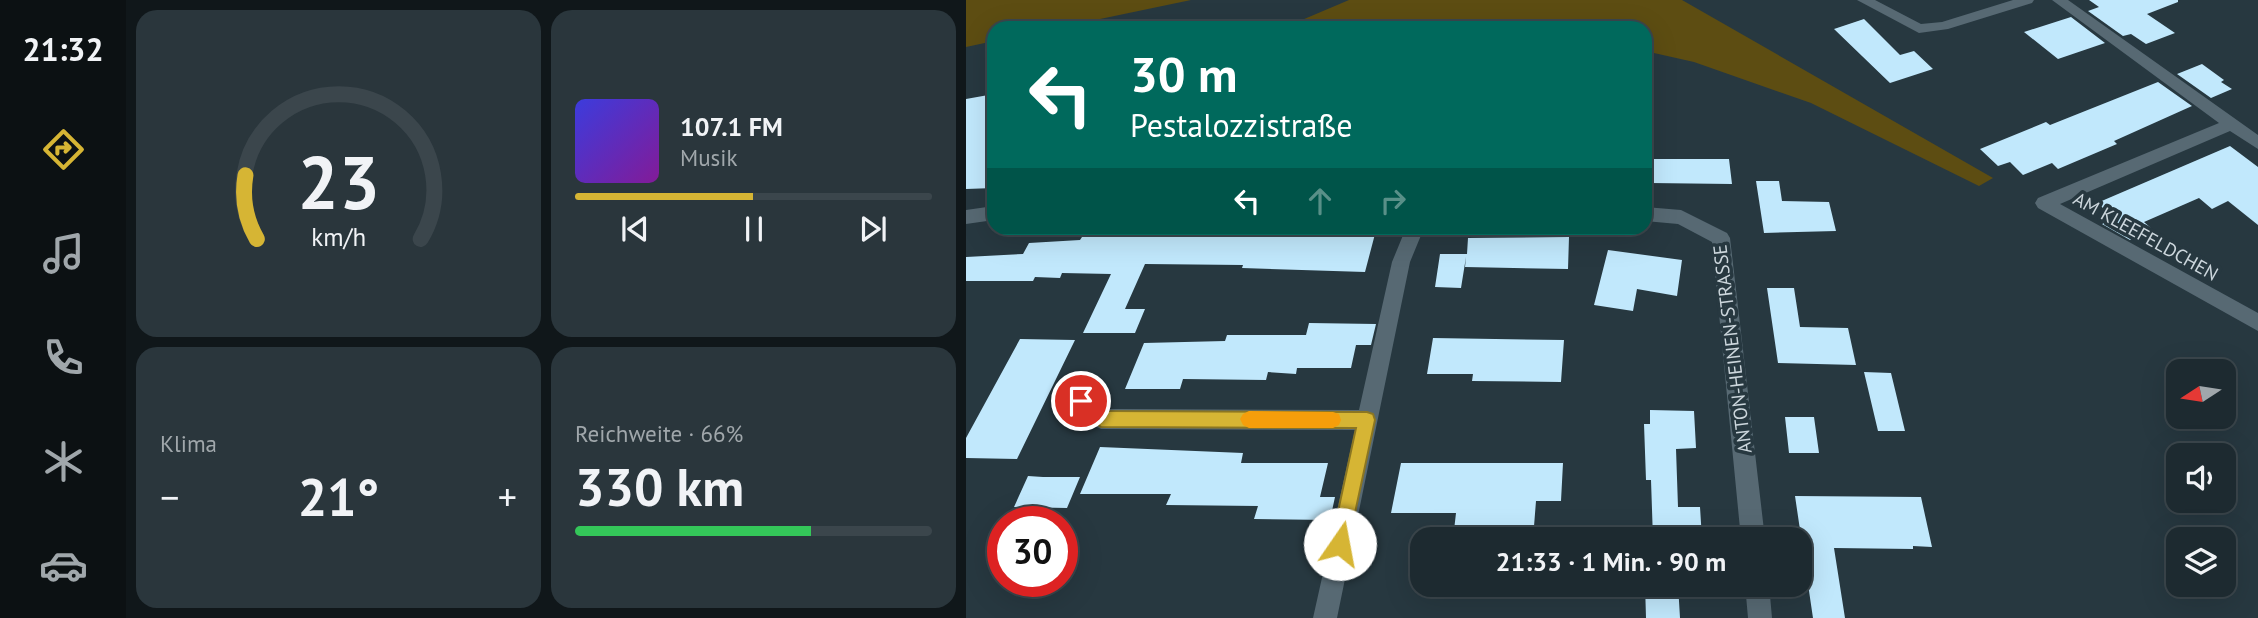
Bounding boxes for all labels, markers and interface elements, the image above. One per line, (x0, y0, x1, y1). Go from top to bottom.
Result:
text: 21:32 (22, 28, 104, 70)
text: 30 m (1130, 42, 1237, 106)
icon: left (1015, 49, 1106, 140)
text: Pestalozzistraße (1130, 104, 1353, 146)
text: 107.1 FM (680, 110, 783, 143)
icon: directions (39, 125, 88, 174)
text: 23 (297, 136, 380, 230)
text: Musik (680, 143, 737, 172)
icon: left (1228, 182, 1266, 220)
icon: ahead (1301, 182, 1339, 220)
icon: right (1374, 182, 1412, 220)
street label: AM KLEEFELDCHEN (2069, 186, 2223, 286)
icon: previous (616, 210, 654, 248)
icon: pause (735, 210, 773, 248)
icon: next (854, 210, 892, 248)
text: km/h (311, 221, 366, 253)
icon: music (39, 229, 88, 278)
street label: ANTON-HEINEN-STRASSE (1707, 243, 1757, 455)
icon: phone (39, 333, 88, 382)
north arrow (2166, 359, 2236, 429)
map controls (2166, 359, 2236, 597)
pin (1051, 371, 1111, 431)
icon: arrive (1062, 382, 1100, 420)
text: Reichweite · 66% (575, 419, 743, 448)
text: Klima (160, 429, 217, 458)
icon: climate (39, 437, 88, 486)
button: sound (2166, 443, 2236, 513)
text: 330 km (575, 453, 744, 520)
text: 21° (298, 463, 379, 530)
text: − (160, 472, 179, 521)
text: + (498, 472, 517, 521)
speed limit sign: 30 (987, 506, 1078, 597)
position arrow (1303, 507, 1377, 581)
button: layers (2166, 527, 2236, 597)
icon: car (39, 541, 88, 590)
text: 21:33 · 1 Min. · 90 m (1496, 545, 1726, 578)

